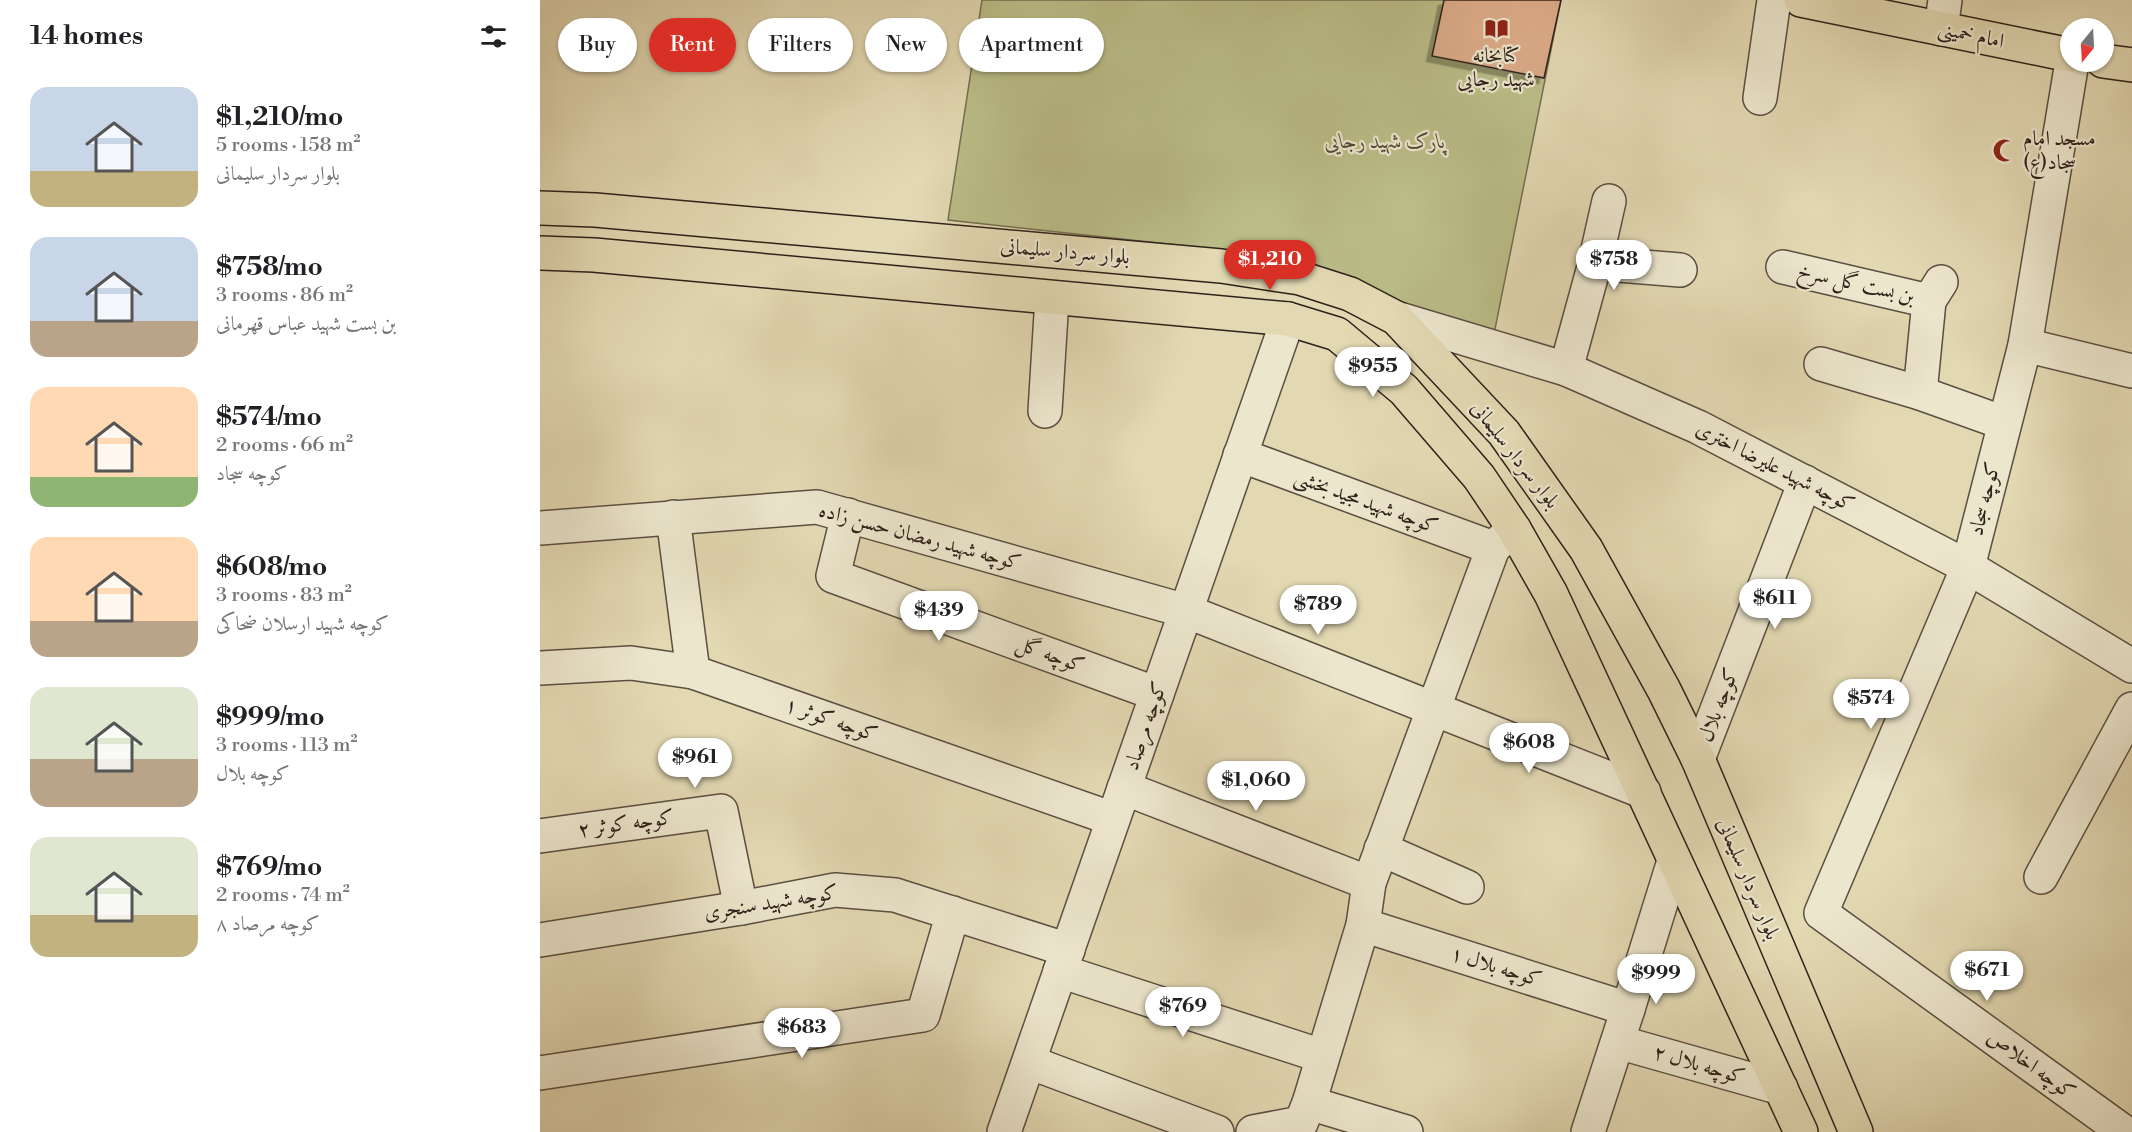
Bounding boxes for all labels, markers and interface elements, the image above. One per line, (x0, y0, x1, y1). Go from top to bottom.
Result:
library icon: کتابخانه شهید رجایی (1483, 15, 1509, 41)
street label: امام خمینی (1935, 15, 2007, 59)
chip: Buy (558, 18, 637, 72)
chip: Rent (649, 18, 736, 72)
chip: Filters (748, 18, 853, 72)
chip: New (865, 18, 947, 72)
chip: Apartment (959, 18, 1104, 72)
north arrow (2060, 18, 2114, 72)
map controls (2060, 18, 2114, 72)
text: 14 homes (30, 20, 143, 52)
icon: filters (477, 20, 510, 53)
place label: کتابخانه شهید رجایی (1457, 43, 1535, 93)
text: $1,210/mo (216, 101, 343, 133)
icon: home (78, 111, 150, 183)
place label: مسجد امام سجاد(ع) (2023, 126, 2096, 180)
park label: پارک شهید رجایی (1324, 129, 1448, 156)
text: 5 rooms · 158 m² (216, 133, 360, 158)
mosque icon: مسجد امام سجاد(ع) (1992, 138, 2018, 164)
text: بلوار سردار سلیمانی (216, 162, 340, 187)
street label: بلوار سردار سلیمانی (999, 233, 1131, 271)
pin: $1,210 (1221, 240, 1319, 291)
pin: $758 (1578, 240, 1650, 291)
text: $1,210 (1238, 247, 1302, 272)
text: $758 (1590, 247, 1638, 272)
text: $758/mo (216, 251, 323, 283)
street label: بن بست گل سرخ (1794, 257, 1918, 315)
icon: home (78, 261, 150, 333)
text: 3 rooms · 86 m² (216, 283, 353, 308)
text: بن بست شهید عباس قهرمانی (216, 312, 396, 337)
pin: $955 (1337, 347, 1409, 398)
text: $955 (1348, 354, 1398, 379)
street label: بلوار سردار سلیمانی (1465, 396, 1565, 514)
text: $574/mo (216, 401, 322, 433)
icon: home (78, 411, 150, 483)
street label: کوچه شهید علیرضا اختری (1691, 416, 1859, 518)
text: 2 rooms · 66 m² (216, 433, 353, 458)
street label: کوچه سجاد (1963, 459, 2007, 539)
text: کوچه سجاد (216, 462, 287, 487)
street label: کوچه شهید مجید بخشی (1290, 464, 1441, 541)
street label: کوچه شهید رمضان حسن زاده (816, 497, 1024, 577)
text: $608/mo (216, 551, 327, 583)
icon: home (78, 561, 150, 633)
pin: $611 (1739, 579, 1811, 630)
text: 3 rooms · 83 m² (216, 583, 352, 608)
pin: $789 (1282, 585, 1354, 636)
text: $611 (1753, 586, 1797, 611)
pin: $439 (903, 591, 975, 642)
text: $789 (1294, 592, 1342, 617)
text: $439 (914, 598, 964, 623)
text: کوچه شهید ارسلان ضحاکی (216, 612, 389, 637)
street label: کوچه گل (1012, 630, 1088, 680)
street label: کوچه بلال (1693, 664, 1745, 746)
street label: کوچه مرصاد (1119, 678, 1174, 774)
pin: $574 (1835, 679, 1907, 730)
text: $574 (1847, 686, 1895, 711)
street label: کوچه کوثر ۱ (781, 692, 881, 748)
text: $999/mo (216, 701, 325, 733)
icon: home (78, 711, 150, 783)
pin: $608 (1493, 723, 1565, 774)
text: $608 (1503, 730, 1555, 755)
text: 3 rooms · 113 m² (216, 733, 357, 758)
pin: $961 (659, 738, 731, 789)
text: $961 (672, 745, 718, 770)
pin: $1,060 (1207, 761, 1305, 812)
text: کوچه بلال (216, 762, 290, 787)
text: $1,060 (1221, 768, 1291, 793)
street label: کوچه کوثر ۲ (576, 804, 676, 844)
street label: بلوار سردار سلیمانی (1711, 814, 1785, 944)
text: $769/mo (216, 851, 322, 883)
icon: home (78, 861, 150, 933)
street label: کوچه شهید سنجری (702, 880, 840, 926)
text: 2 rooms · 74 m² (216, 883, 350, 908)
text: کوچه مرصاد ۸ (216, 912, 320, 937)
street label: کوچه بلال ۱ (1447, 941, 1545, 993)
pin: $671 (1951, 951, 2023, 1002)
pin: $999 (1620, 954, 1692, 1005)
text: $671 (1964, 958, 2010, 983)
text: $999 (1631, 961, 1681, 986)
pin: $769 (1147, 987, 1219, 1038)
text: $769 (1159, 994, 1207, 1019)
pin: $683 (766, 1008, 838, 1059)
text: $683 (777, 1015, 827, 1040)
street label: کوچه اخلاص (1982, 1024, 2080, 1106)
street label: کوچه بلال ۲ (1650, 1040, 1748, 1090)

